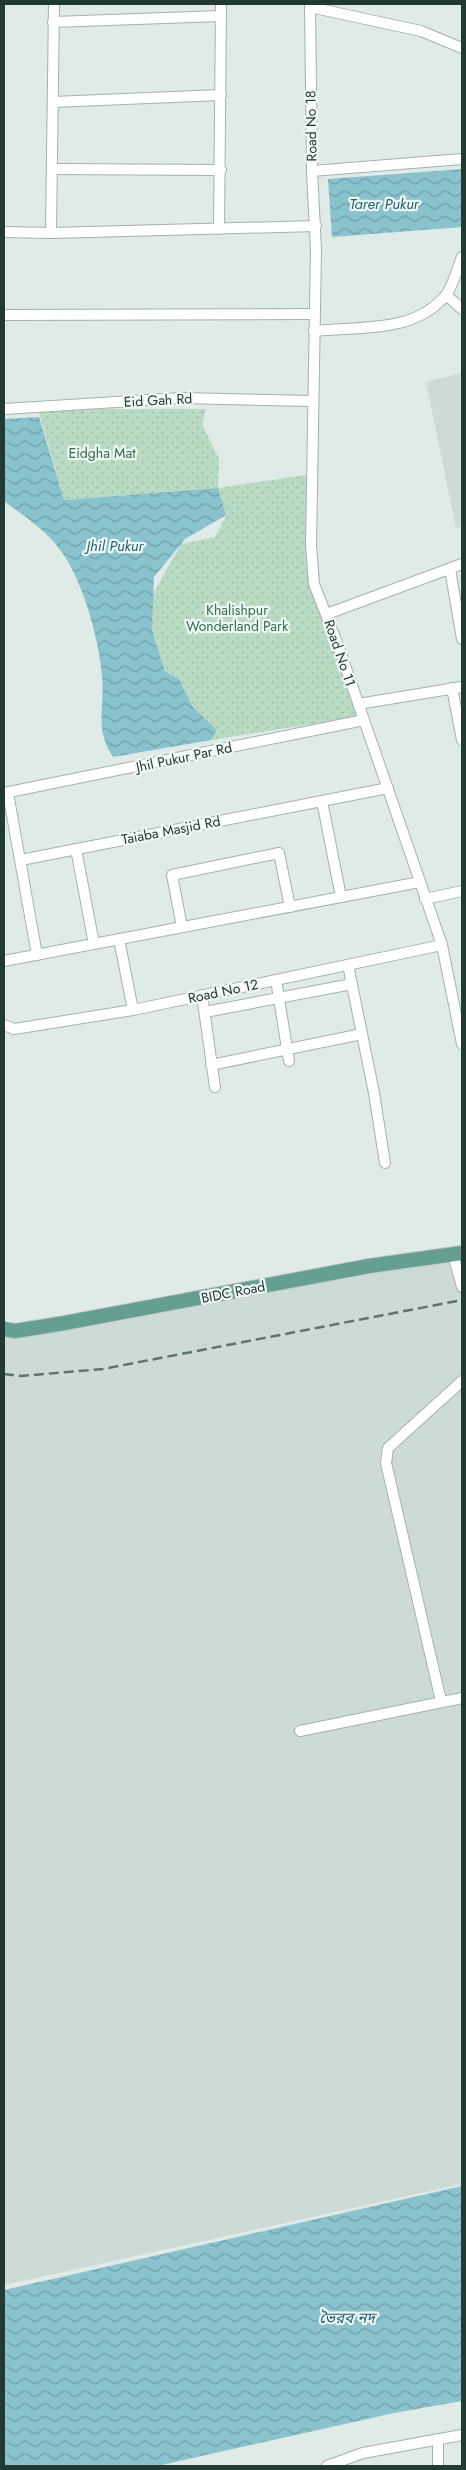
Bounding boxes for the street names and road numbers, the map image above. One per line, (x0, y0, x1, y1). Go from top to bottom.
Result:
street label: Road No 18 (300, 90, 322, 162)
street label: Eid Gah Rd (123, 388, 193, 412)
street label: Road No 11 (319, 617, 361, 689)
street label: Jhil Pukur Par Rd (132, 737, 234, 777)
street label: Taiaba Masjid Rd (120, 811, 222, 849)
street label: Road No 12 (186, 974, 260, 1008)
street label: BIDC Road (199, 1276, 267, 1308)

